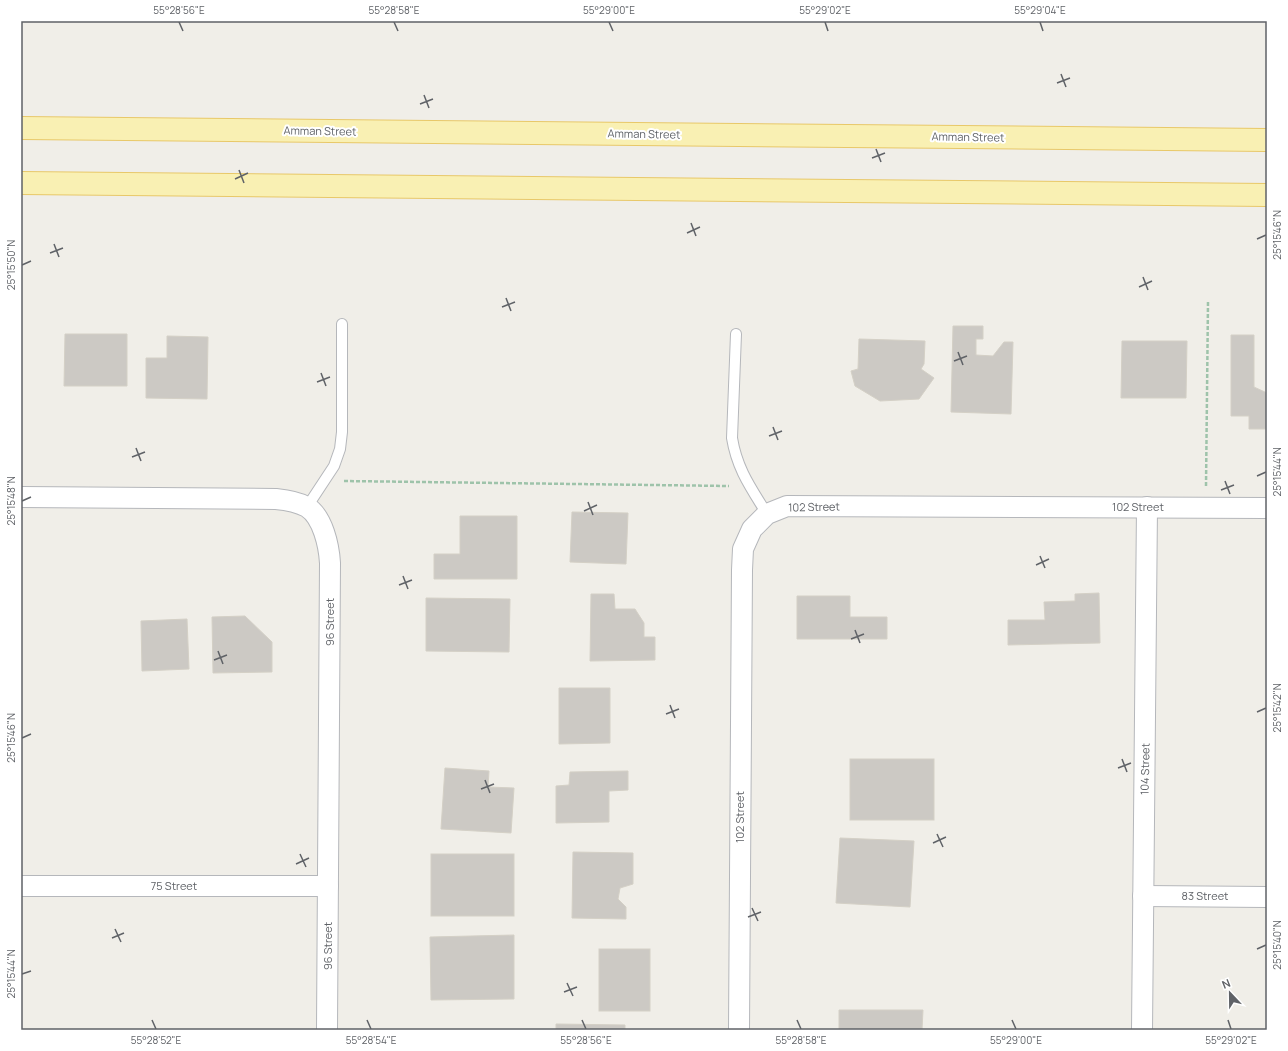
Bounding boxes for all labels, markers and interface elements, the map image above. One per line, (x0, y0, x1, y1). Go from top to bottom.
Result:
text: 55°28'56"E (153, 3, 205, 17)
text: 55°28'58"E (369, 3, 420, 17)
text: 55°29'00"E (583, 3, 635, 17)
text: 55°29'02"E (799, 3, 851, 17)
text: 55°29'04"E (1014, 3, 1066, 17)
street label: Amman Street (283, 122, 357, 139)
street label: Amman Street (607, 125, 681, 142)
street label: Amman Street (931, 128, 1005, 145)
text: 25°15'46"N (1270, 210, 1284, 260)
text: 25°15'50"N (4, 240, 18, 290)
text: 25°15'44"N (1270, 447, 1284, 496)
text: 25°15'48"N (4, 476, 18, 526)
street label: 102 Street (788, 499, 840, 514)
street label: 102 Street (1112, 499, 1164, 514)
street label: 96 Street (322, 598, 337, 646)
text: 25°15'42"N (1270, 683, 1284, 732)
text: 25°15'46"N (4, 713, 18, 763)
street label: 104 Street (1137, 743, 1152, 795)
street label: 102 Street (732, 791, 747, 843)
street label: 75 Street (151, 878, 197, 893)
street label: 83 Street (1182, 888, 1228, 903)
text: 25°15'40"N (1270, 920, 1284, 970)
street label: 96 Street (320, 922, 335, 970)
text: 25°15'44"N (4, 949, 18, 998)
north arrow (1210, 973, 1250, 1013)
text: N (1220, 975, 1233, 992)
text: 55°28'52"E (131, 1033, 182, 1047)
text: 55°28'54"E (346, 1033, 397, 1047)
text: 55°28'56"E (560, 1033, 612, 1047)
text: 55°28'58"E (776, 1033, 827, 1047)
text: 55°29'00"E (990, 1033, 1042, 1047)
text: 55°29'02"E (1205, 1033, 1257, 1047)

